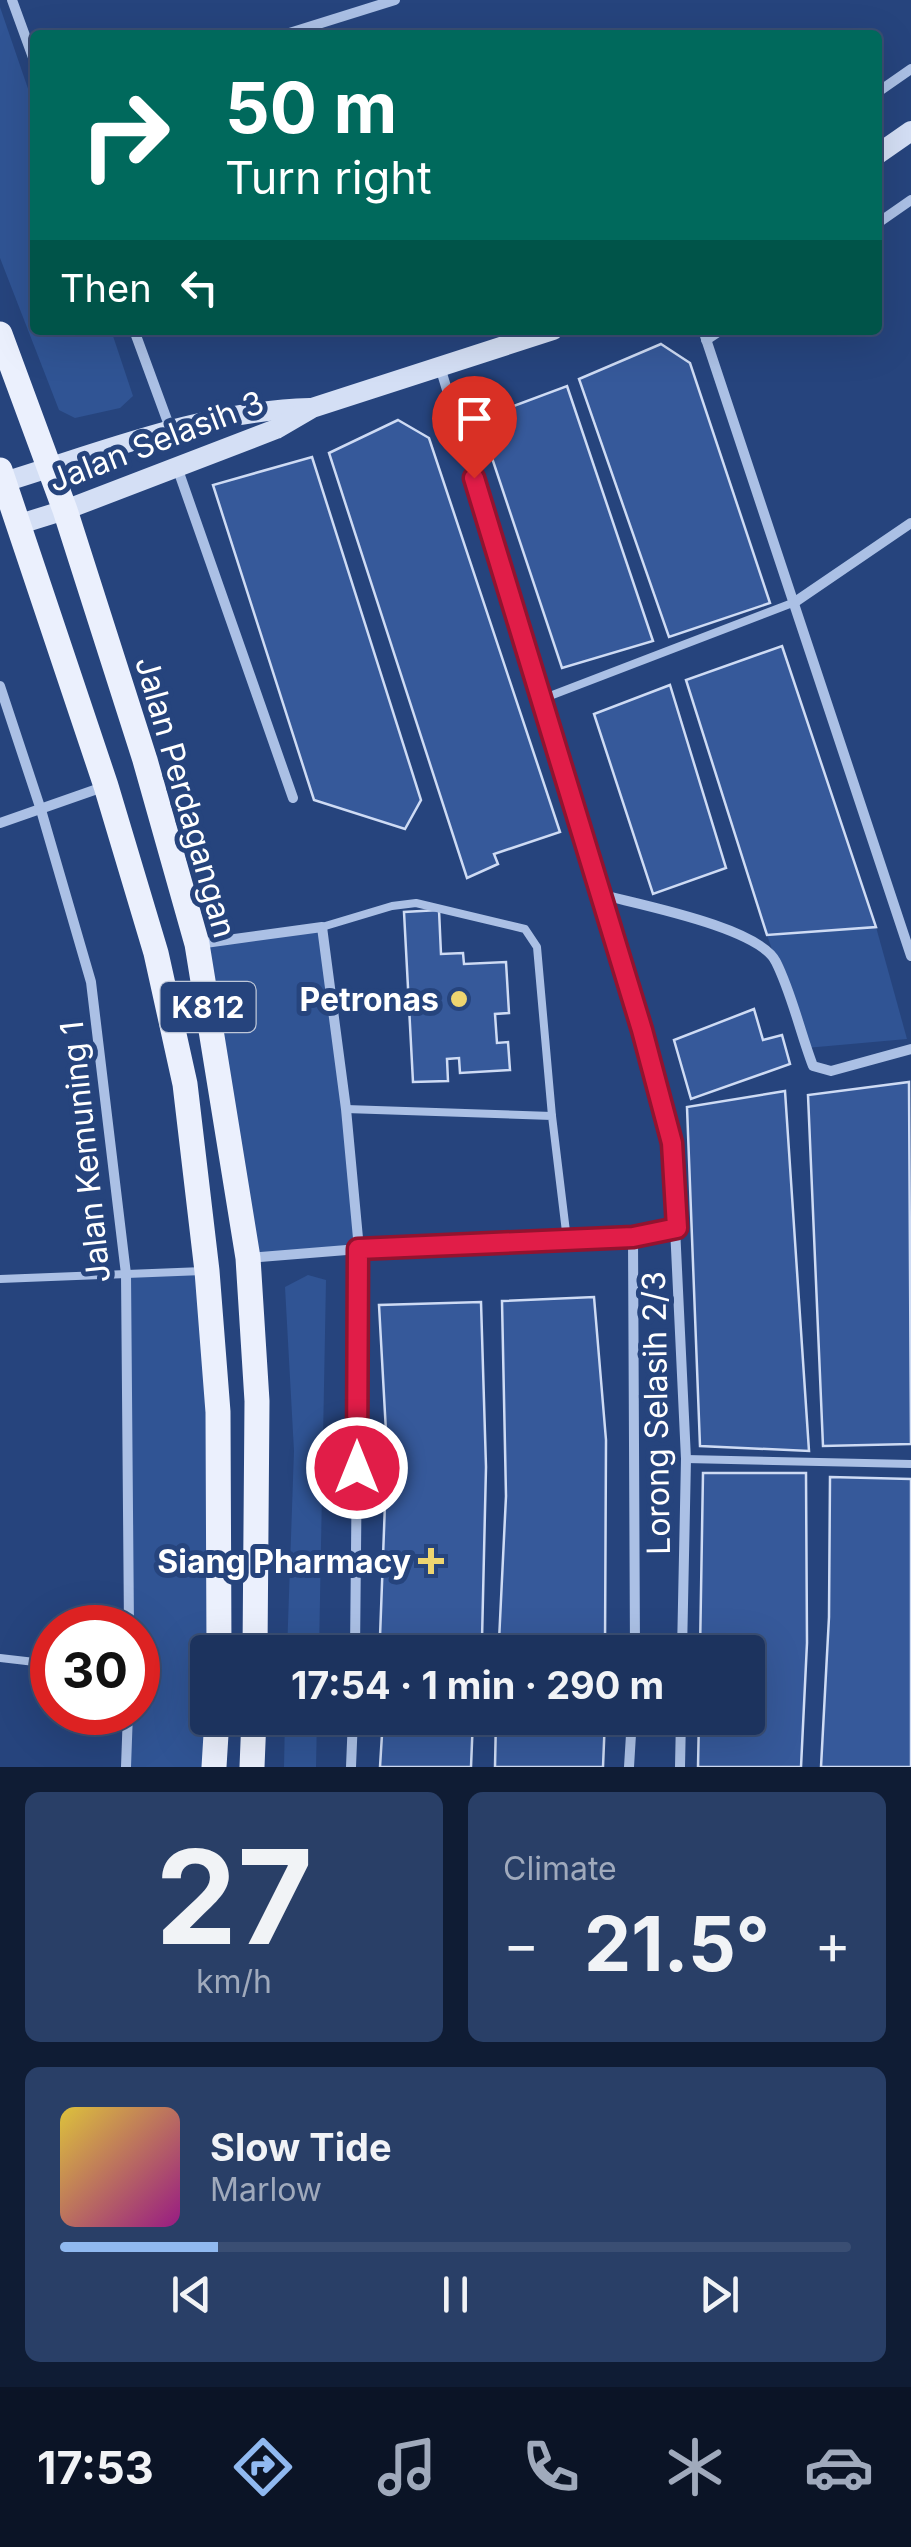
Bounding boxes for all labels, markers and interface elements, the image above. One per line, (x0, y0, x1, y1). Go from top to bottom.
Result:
text: 50 m (225, 65, 397, 150)
icon: right (60, 70, 190, 200)
text: Turn right (225, 150, 432, 205)
icon: left (172, 260, 227, 315)
text: Then (60, 265, 152, 311)
pin (432, 376, 517, 479)
street label: Jalan Selasih 3 (43, 382, 269, 500)
icon: arrive (447, 391, 502, 446)
street label: Jalan Perdagangan (127, 652, 245, 942)
place label: Petronas (299, 980, 439, 1019)
road number: K812 (160, 982, 256, 1032)
marker: Petronas (448, 988, 470, 1010)
street label: Jalan Kemuning 1 (52, 1019, 118, 1285)
street label: Lorong Selasih 2/3 (634, 1271, 678, 1555)
position arrow (305, 1416, 409, 1520)
place label: Siang Pharmacy (157, 1542, 411, 1581)
marker: Siang Pharmacy (420, 1550, 442, 1572)
speed limit sign: 30 (30, 1605, 160, 1735)
text: 17:54 · 1 min · 290 m (291, 1662, 664, 1708)
text: 27 (155, 1818, 313, 1975)
text: Climate (503, 1849, 617, 1888)
text: 21.5° (584, 1898, 770, 1989)
text: − (503, 1911, 539, 1977)
text: + (815, 1911, 851, 1977)
text: km/h (196, 1962, 272, 2001)
text: Slow Tide (210, 2124, 392, 2170)
text: Marlow (210, 2170, 322, 2209)
icon: previous (164, 2267, 219, 2322)
icon: pause (428, 2267, 483, 2322)
icon: next (692, 2267, 747, 2322)
icon: directions (228, 2432, 298, 2502)
icon: music (372, 2432, 442, 2502)
icon: phone (516, 2432, 586, 2502)
icon: climate (660, 2432, 730, 2502)
icon: car (804, 2432, 874, 2502)
text: 17:53 (37, 2440, 154, 2495)

